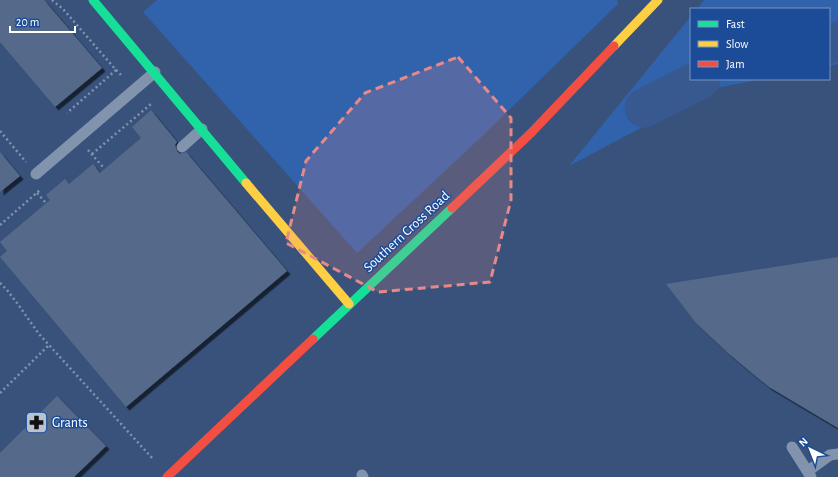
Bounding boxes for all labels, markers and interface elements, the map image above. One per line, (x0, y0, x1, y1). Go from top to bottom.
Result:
scale bar (10, 8, 75, 34)
legend (690, 8, 830, 80)
text: 20 m (16, 16, 39, 28)
text: Fast (726, 18, 745, 30)
text: Slow (726, 38, 748, 50)
text: Jam (726, 58, 745, 70)
street label: Southern Cross Road (361, 189, 452, 275)
pharmacy icon: Grants (24, 409, 50, 435)
place label: Grants (52, 416, 88, 430)
north arrow (790, 429, 830, 469)
text: N (797, 435, 810, 449)

